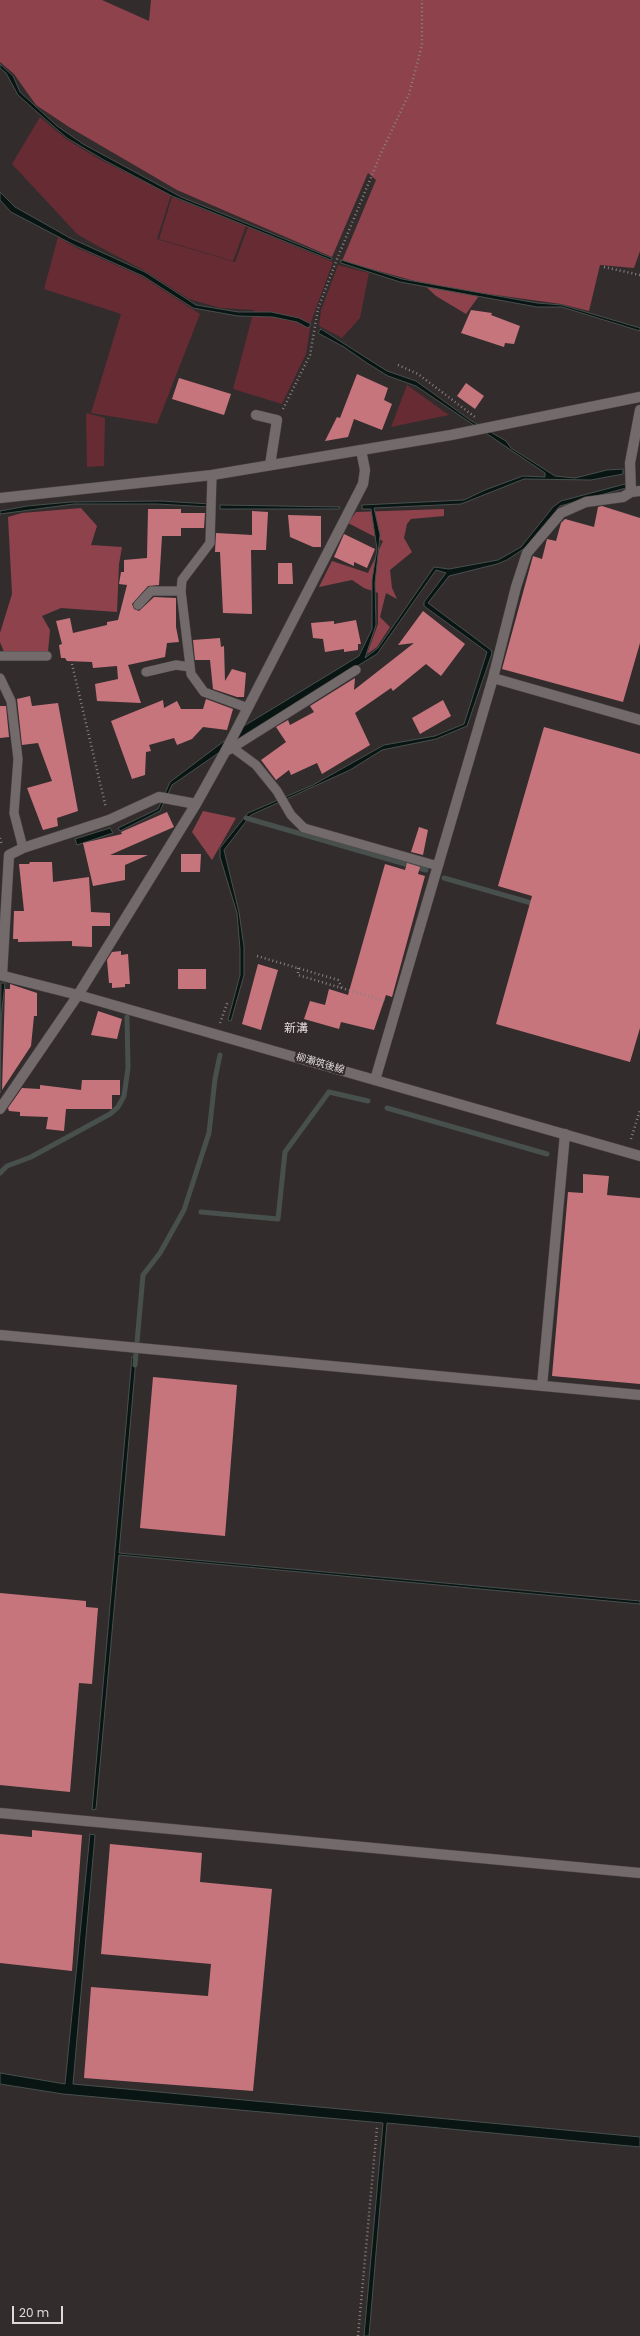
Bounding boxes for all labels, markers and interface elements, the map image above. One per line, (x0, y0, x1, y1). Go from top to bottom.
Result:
district label: 新溝 (284, 1022, 308, 1036)
street label: 柳瀬筑後線 (294, 1051, 346, 1077)
scale bar (14, 2298, 65, 2324)
text: 20 m (19, 2304, 49, 2321)

